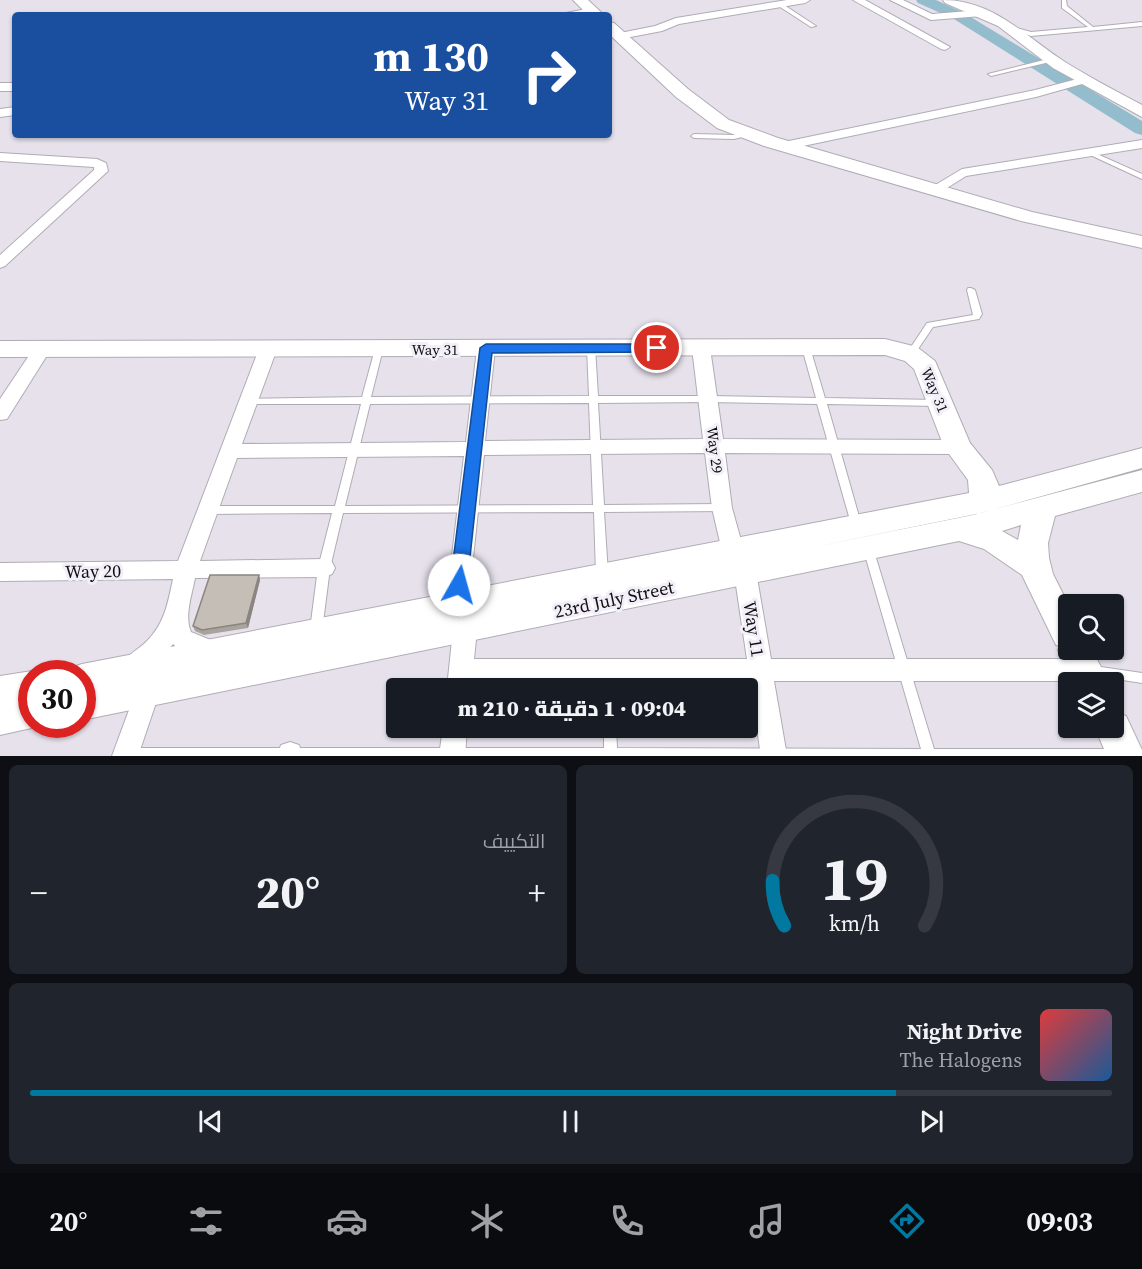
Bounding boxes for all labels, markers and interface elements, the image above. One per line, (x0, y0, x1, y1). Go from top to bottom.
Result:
text: 130 m (374, 27, 489, 85)
icon: right (510, 36, 588, 114)
text: Way 31 (404, 82, 489, 119)
pin (631, 322, 682, 373)
icon: arrive (640, 331, 673, 364)
street label: Way 31 (411, 339, 459, 360)
street label: Way 31 (916, 364, 954, 416)
street label: Way 29 (702, 425, 728, 475)
position arrow (427, 553, 491, 617)
street label: Way 20 (65, 558, 121, 584)
street label: 23rd July Street (552, 574, 676, 624)
map controls (1058, 594, 1124, 738)
button: search (1058, 594, 1124, 660)
street label: Way 11 (737, 599, 771, 659)
speed limit sign: 30 (18, 660, 96, 738)
button: layers (1058, 672, 1124, 738)
text: 09:04 · 1 دقيقة · 210 m (458, 693, 686, 723)
text: التكييف (483, 827, 546, 855)
text: 19 (820, 835, 888, 921)
text: 20° (256, 861, 320, 923)
text: − (30, 870, 48, 915)
text: + (528, 870, 545, 915)
text: km/h (829, 910, 880, 939)
text: Night Drive (907, 1016, 1022, 1046)
text: The Halogens (899, 1046, 1022, 1074)
icon: previous (194, 1105, 227, 1138)
icon: pause (554, 1105, 587, 1138)
icon: next (915, 1105, 948, 1138)
icon: filters (185, 1200, 227, 1242)
icon: car (326, 1200, 368, 1242)
icon: climate (466, 1200, 508, 1242)
icon: phone (606, 1200, 648, 1242)
icon: music (746, 1200, 788, 1242)
icon: directions (886, 1200, 928, 1242)
text: 20° (49, 1203, 87, 1240)
text: 09:03 (1026, 1203, 1093, 1240)

